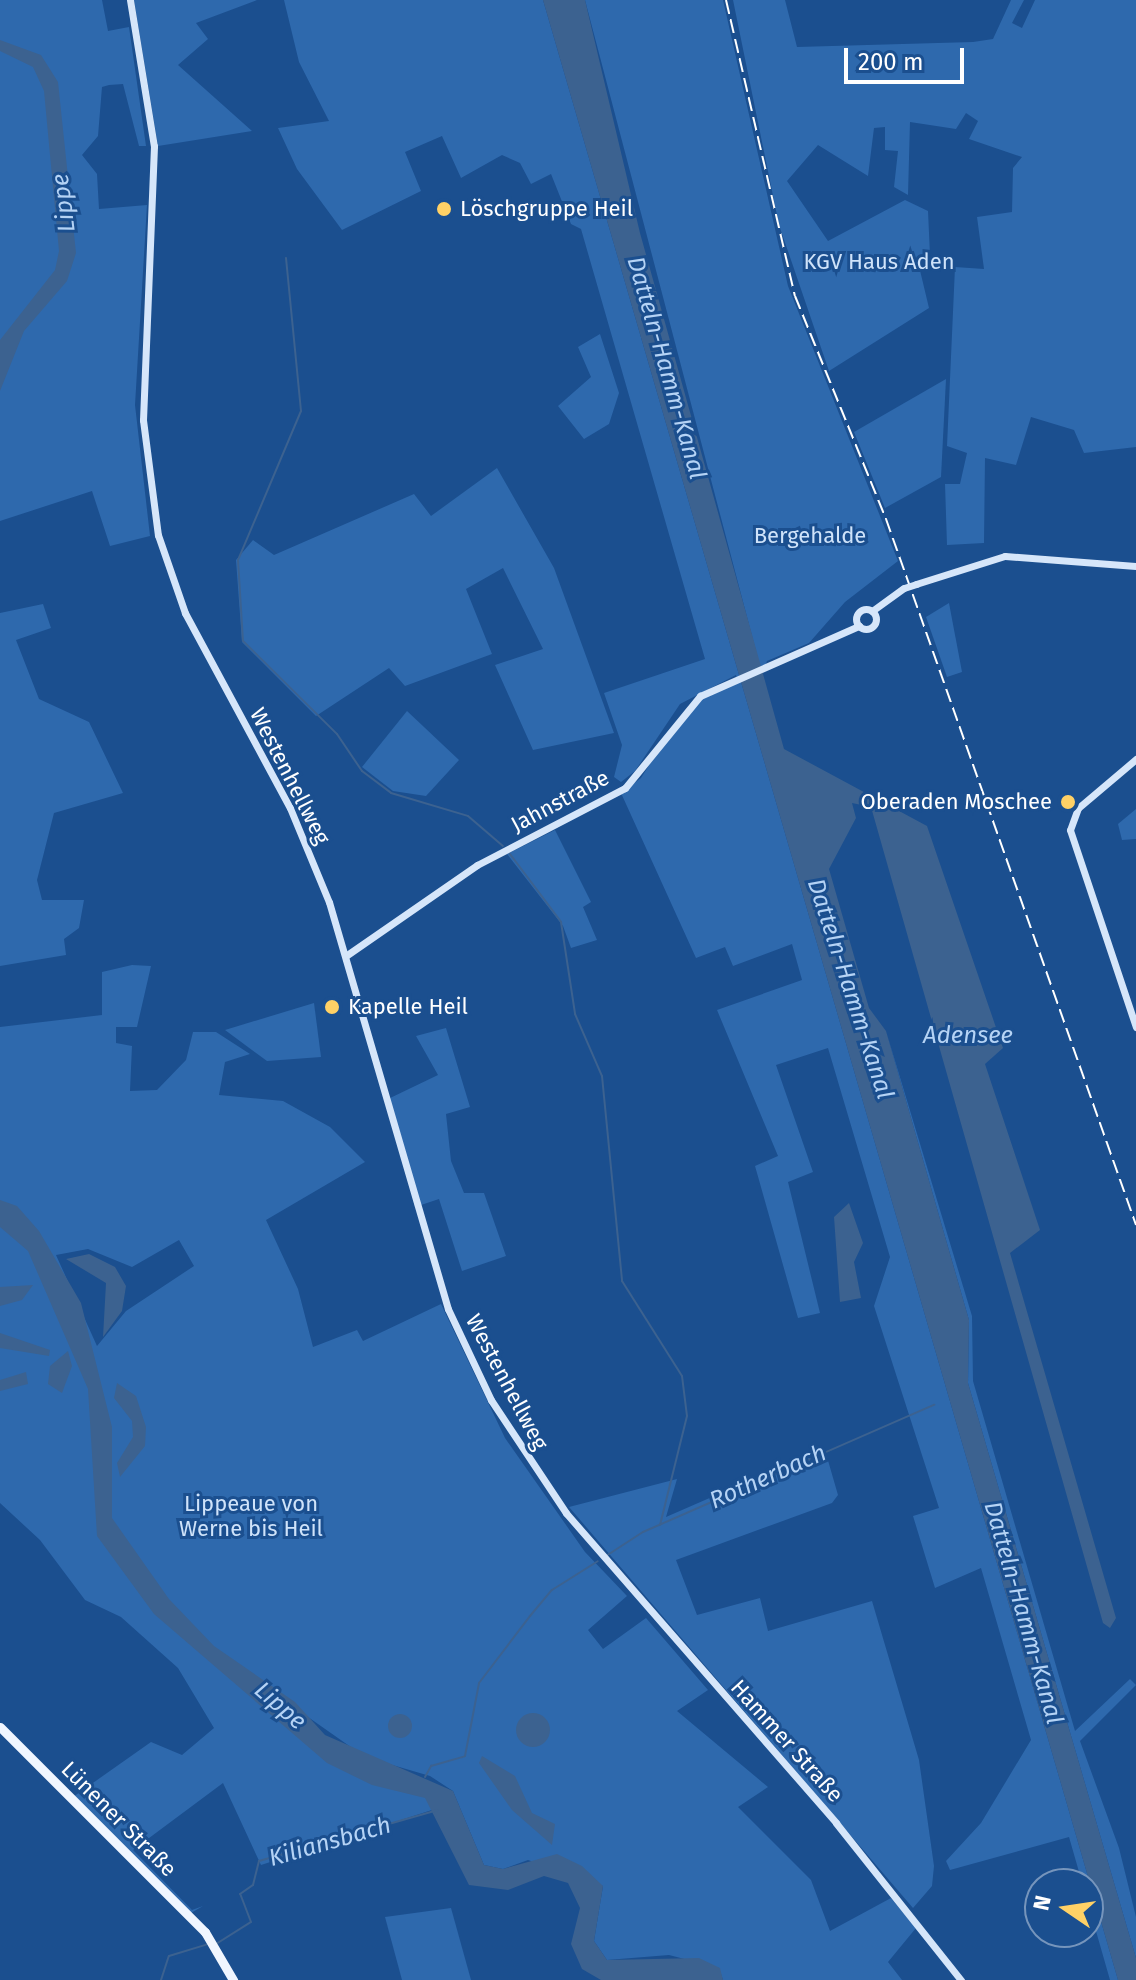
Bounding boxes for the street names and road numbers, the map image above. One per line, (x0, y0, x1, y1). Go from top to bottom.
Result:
street label: Westenhellweg (244, 703, 336, 849)
street label: Jahnstraße (506, 764, 614, 838)
street label: Westenhellweg (460, 1310, 554, 1454)
street label: Hammer Straße (725, 1674, 849, 1808)
street label: Lünener Straße (56, 1756, 182, 1882)

